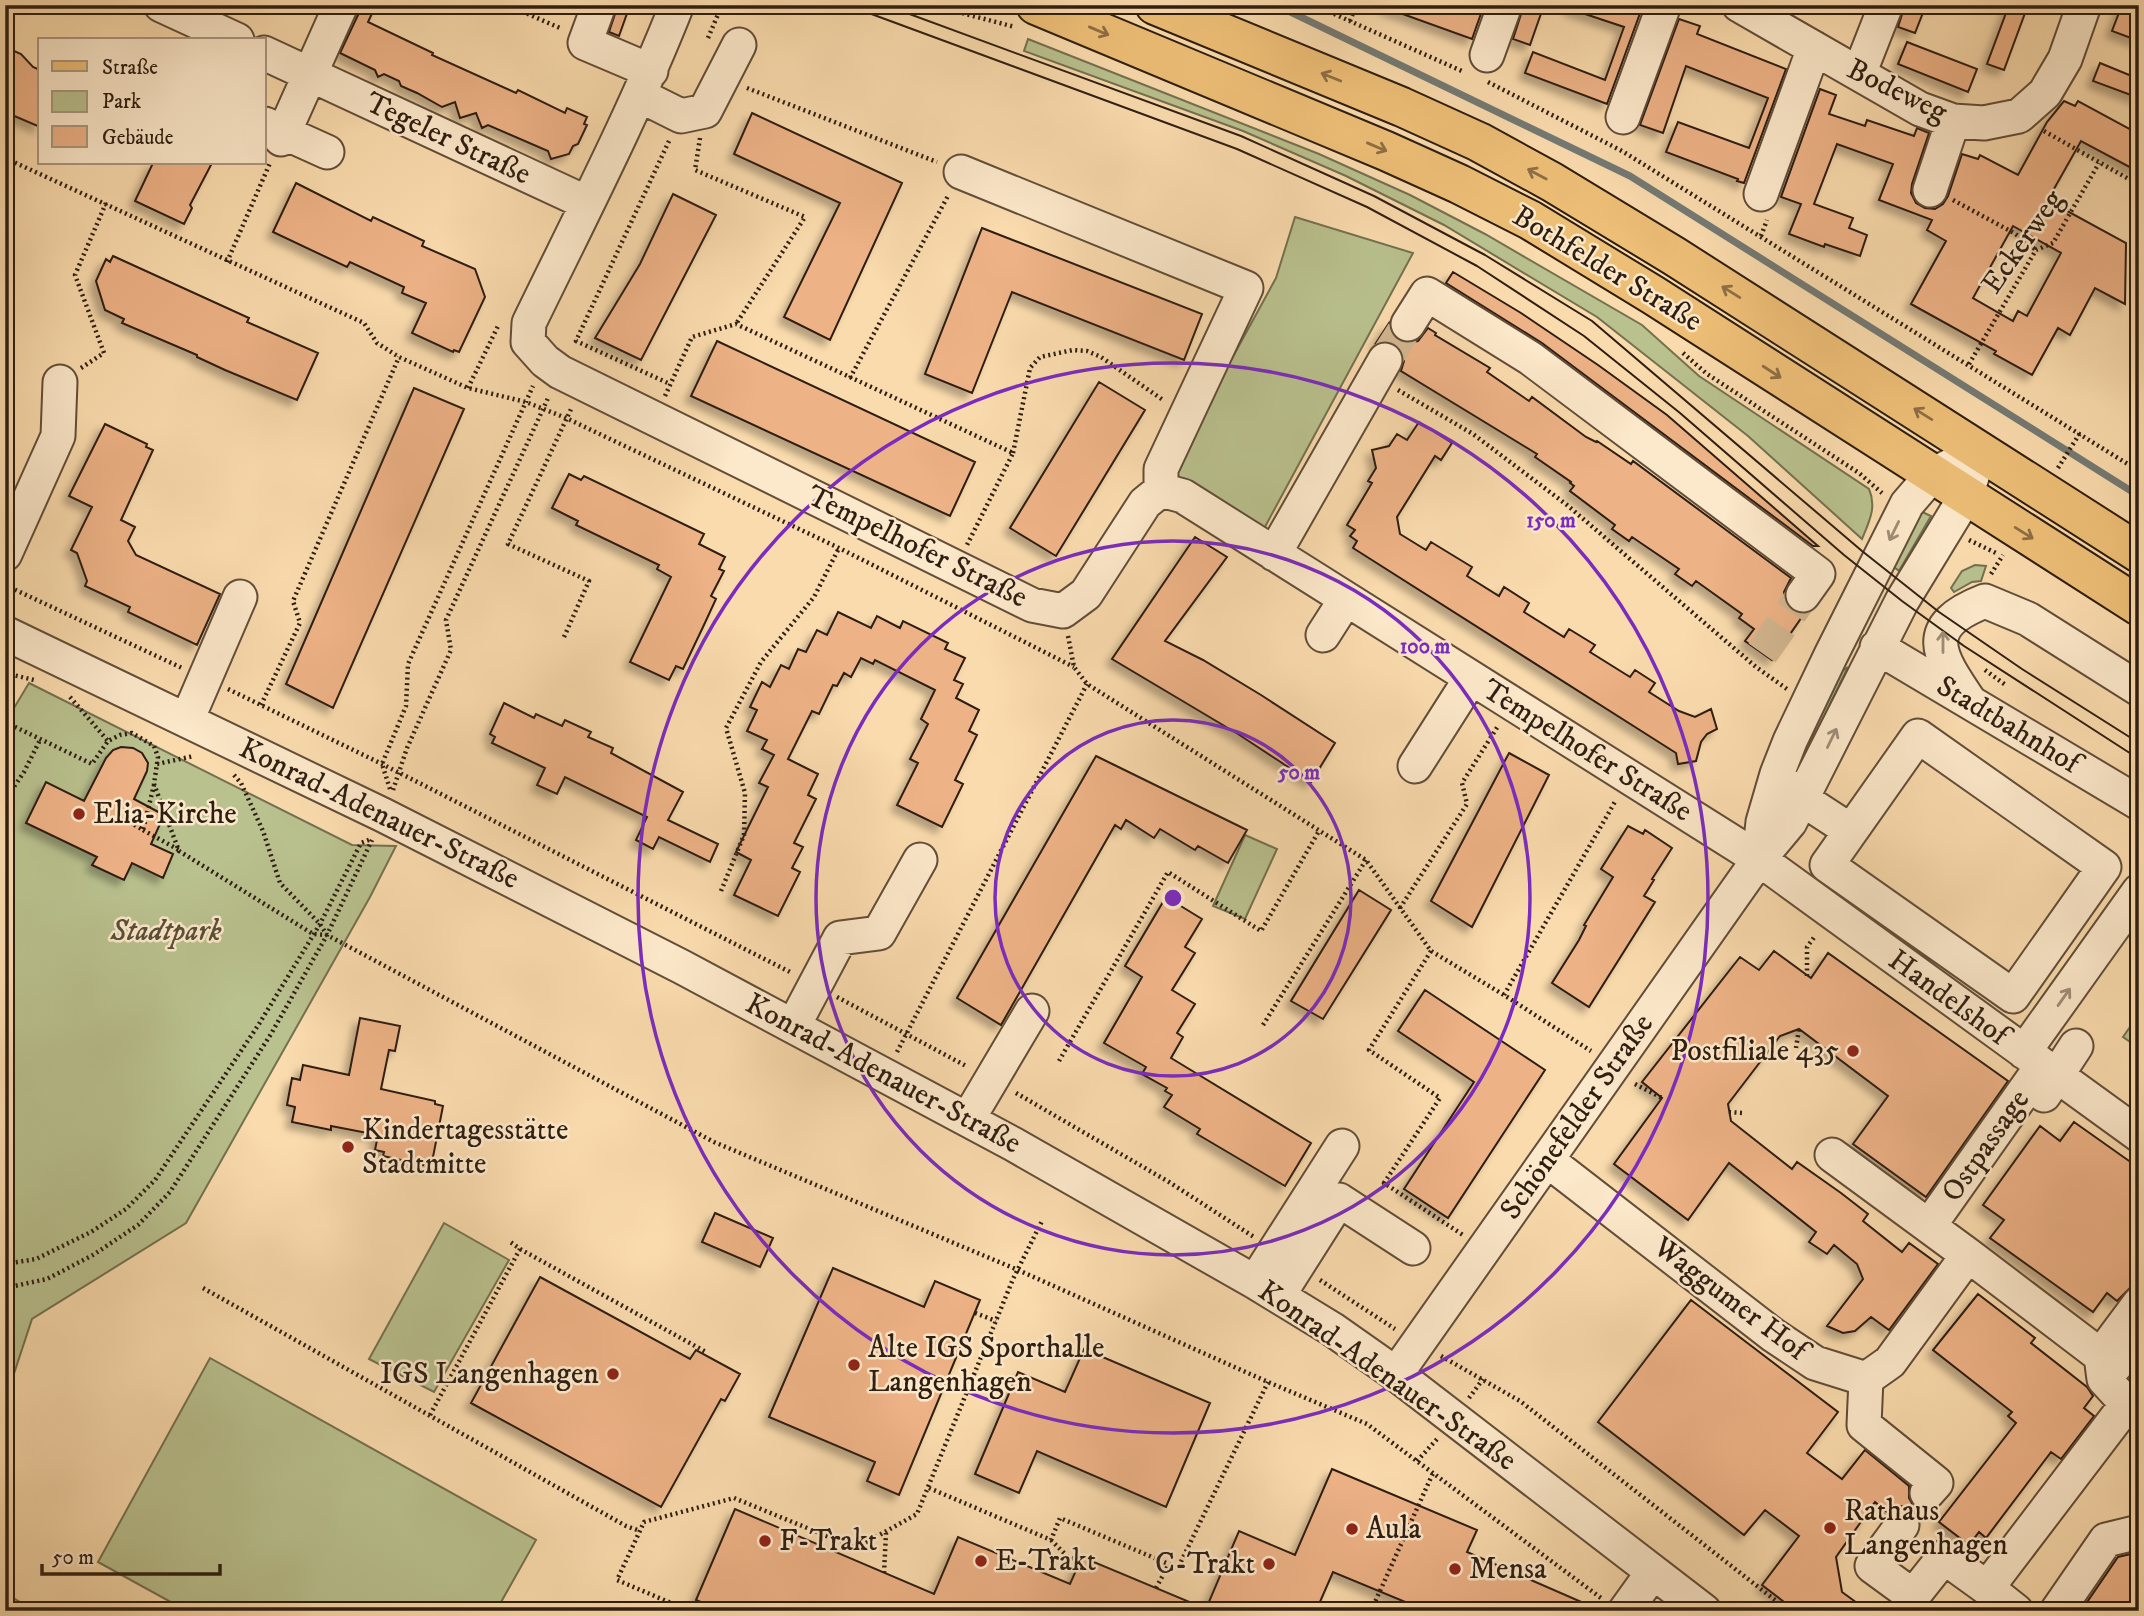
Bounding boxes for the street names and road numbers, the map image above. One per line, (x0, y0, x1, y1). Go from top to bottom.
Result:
street label: Bodeweg (1841, 51, 1954, 131)
street label: Tegeler Straße (360, 85, 536, 193)
street label: Eckerweg (1974, 182, 2072, 301)
street label: Bothfelder Straße (1506, 198, 1708, 340)
street label: Tempelhofer Straße (801, 478, 1033, 616)
street label: Stadtbahnhof (1930, 668, 2090, 784)
street label: Tempelhofer Straße (1475, 672, 1699, 830)
street label: Konrad-Adenauer-Straße (233, 730, 525, 898)
street label: Handelshof (1881, 942, 2019, 1057)
street label: Konrad-Adenauer-Straße (739, 986, 1027, 1162)
street label: Schönefelder Straße (1492, 1007, 1662, 1227)
street label: Ostpassage (1934, 1083, 2038, 1209)
street label: Waggumer Hof (1645, 1228, 1818, 1372)
street label: Konrad-Adenauer-Straße (1251, 1273, 1523, 1479)

